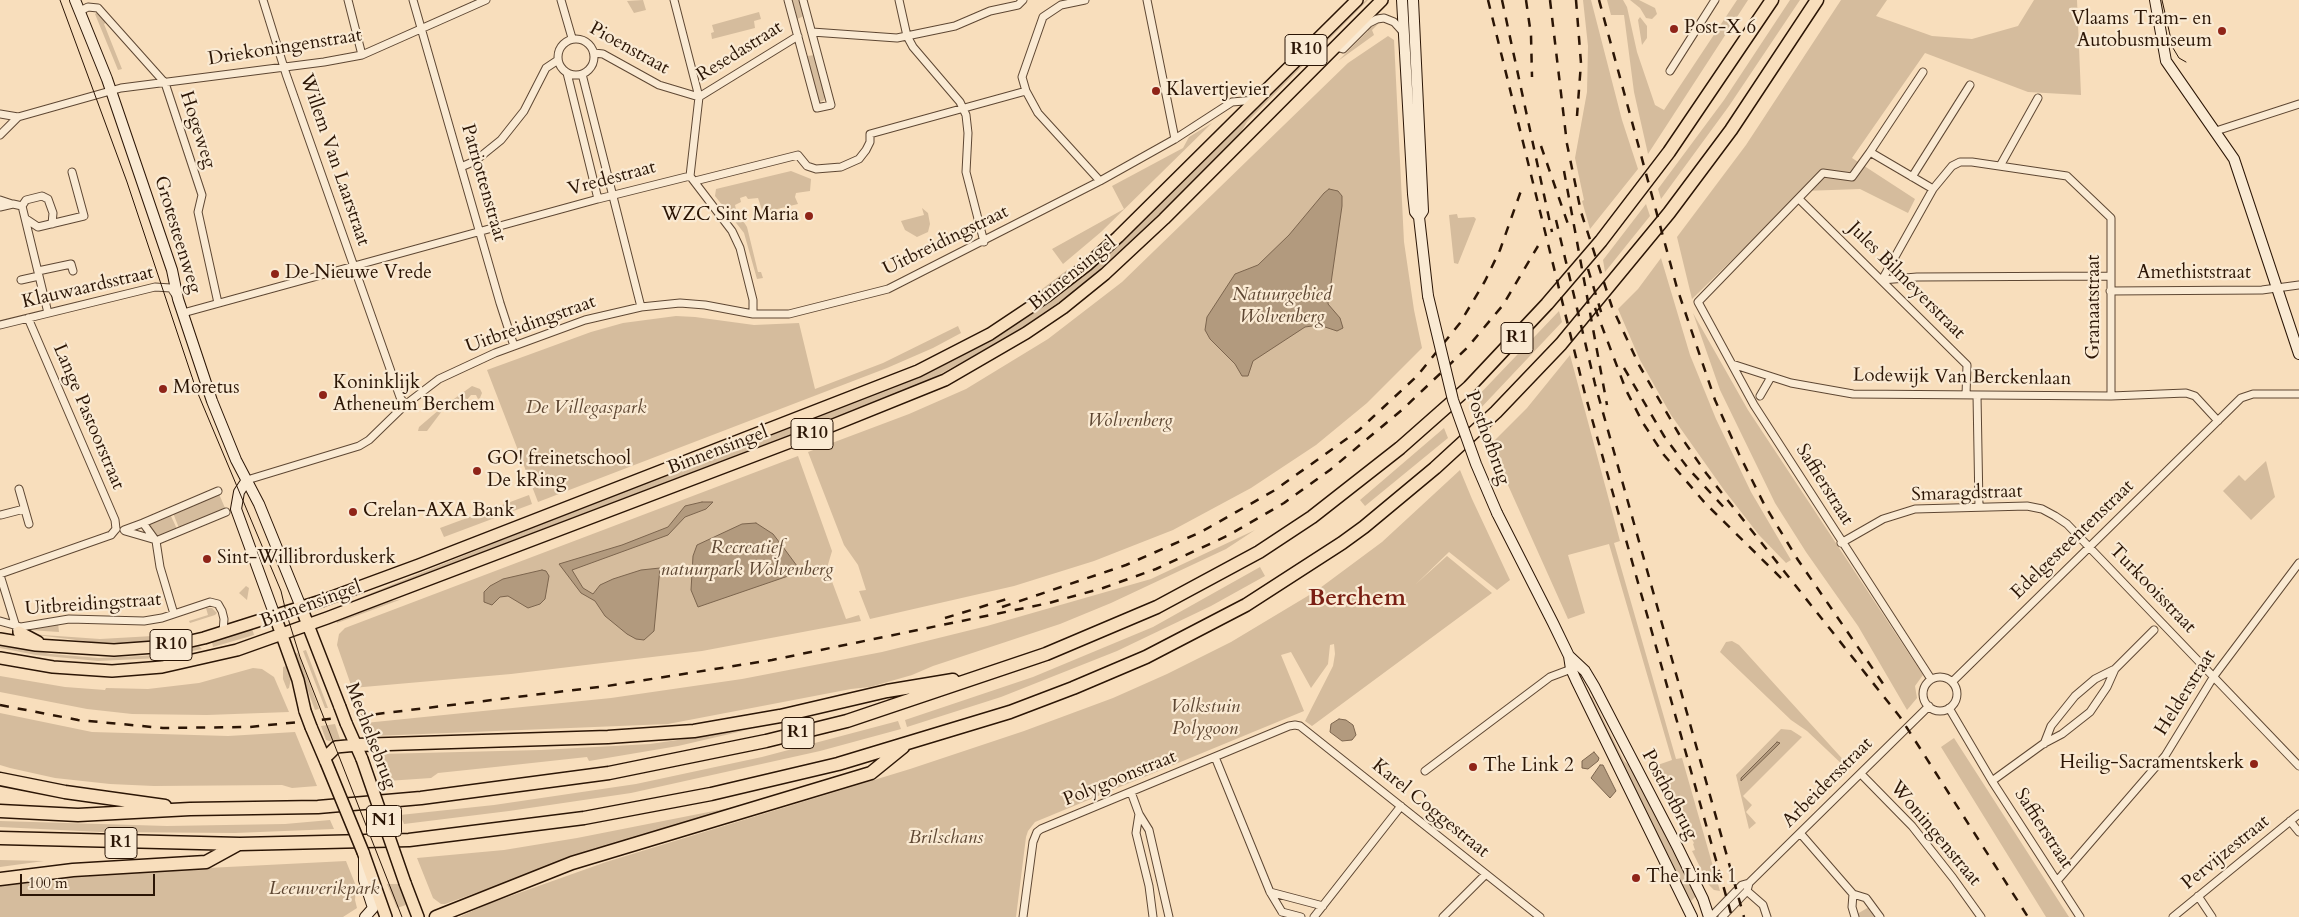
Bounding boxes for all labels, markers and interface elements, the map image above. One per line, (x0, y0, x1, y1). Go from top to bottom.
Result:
place label: Vlaams Tram- en Autobusmuseum (2071, 9, 2212, 53)
street label: Resedastraat (693, 17, 787, 87)
street label: Pioenstraat (585, 18, 673, 80)
place label: Post-X 6 (1684, 18, 1756, 40)
marker: Post-X 6 (1668, 23, 1680, 35)
street label: Driekoningenstraat (206, 25, 364, 71)
marker: Vlaams Tram- en Autobusmuseum (2216, 25, 2228, 37)
road number: R10 (1285, 34, 1327, 66)
street label: Willem Van Laarstraat (294, 71, 374, 249)
place label: Klavertjevier (1166, 80, 1269, 102)
marker: Klavertjevier (1150, 85, 1162, 97)
street label: Hogeweg (174, 88, 220, 172)
street label: Patriottenstraat (455, 122, 511, 244)
street label: Vredestraat (566, 156, 658, 202)
street label: Grotesteenweg (148, 173, 206, 297)
street label: Uitbreidingstraat (880, 201, 1012, 281)
place label: WZC Sint Maria (661, 205, 799, 227)
marker: WZC Sint Maria (803, 210, 815, 222)
street label: Jules Bilmeyerstraat (1842, 217, 1970, 345)
street label: Binnensingel (1025, 232, 1121, 316)
street label: Granaatstraat (2084, 254, 2106, 360)
street label: Klauwaardsstraat (20, 262, 156, 314)
place label: De Nieuwe Vrede (285, 263, 432, 285)
street label: Amethiststraat (2137, 263, 2251, 285)
marker: De Nieuwe Vrede (269, 268, 281, 280)
park label: Natuurgebied Wolvenberg (1232, 285, 1332, 329)
street label: Uitbreidingstraat (463, 291, 599, 359)
road number: R1 (1501, 322, 1533, 353)
street label: Lange Pastoorstraat (47, 341, 129, 493)
street label: Lodewijk Van Berckenlaan (1853, 365, 2071, 391)
place label: Koninklijk Atheneum Berchem (333, 373, 495, 417)
place label: Moretus (173, 378, 240, 400)
marker: Moretus (157, 383, 169, 395)
street label: Posthofbrug (1459, 388, 1515, 488)
marker: Koninklijk Atheneum Berchem (317, 389, 329, 401)
park label: De Villegaspark (526, 398, 646, 420)
park label: Wolvenberg (1087, 411, 1173, 433)
road number: R10 (791, 418, 833, 449)
street label: Binnensingel (664, 421, 772, 481)
street label: Saffierstraat (1790, 440, 1858, 530)
place label: GO! freinetschool De kRing (487, 449, 631, 493)
marker: GO! freinetschool De kRing (471, 465, 483, 477)
street label: Edelgesteentenstraat (2007, 475, 2139, 605)
street label: Smaragdstraat (1911, 481, 2023, 507)
place label: Crelan-AXA Bank (363, 501, 515, 523)
marker: Crelan-AXA Bank (347, 506, 359, 518)
park label: Recreatief natuurpark Wolvenberg (661, 538, 833, 582)
street label: Turkooisstraat (2104, 540, 2200, 638)
place label: Sint-Willibrorduskerk (217, 548, 396, 570)
marker: Sint-Willibrorduskerk (201, 553, 213, 565)
street label: Binnensingel (257, 576, 365, 634)
district label: Berchem (1308, 585, 1406, 613)
street label: Uitbreidingstraat (24, 589, 162, 621)
road number: R10 (150, 630, 192, 660)
street label: Helderstraat (2151, 646, 2221, 740)
street label: Mechelsebrug (339, 680, 401, 792)
park label: Volkstuin Polygoon (1170, 697, 1240, 741)
road number: R1 (782, 718, 814, 748)
street label: Arbeidersstraat (1778, 733, 1878, 833)
street label: Polygoonstraat (1060, 746, 1180, 812)
street label: Posthofbrug (1636, 746, 1702, 844)
place label: Heilig-Sacramentskerk (2060, 753, 2244, 775)
street label: Karel Coggestraat (1367, 755, 1493, 863)
place label: The Link 2 (1483, 756, 1574, 778)
marker: Heilig-Sacramentskerk (2248, 758, 2260, 770)
marker: The Link 2 (1467, 761, 1479, 773)
street label: Woningenstraat (1884, 777, 1986, 891)
street label: Saffierstraat (2009, 784, 2077, 874)
road number: N1 (366, 806, 402, 836)
street label: Pervijzestraat (2178, 811, 2274, 895)
road number: R1 (105, 828, 137, 858)
park label: Brilschans (909, 828, 983, 850)
scale bar (22, 864, 158, 896)
place label: The Link 1 (1646, 867, 1737, 889)
marker: The Link 1 (1630, 872, 1642, 884)
text: 100 m (28, 873, 68, 893)
park label: Leeuwerikpark (269, 879, 379, 901)

